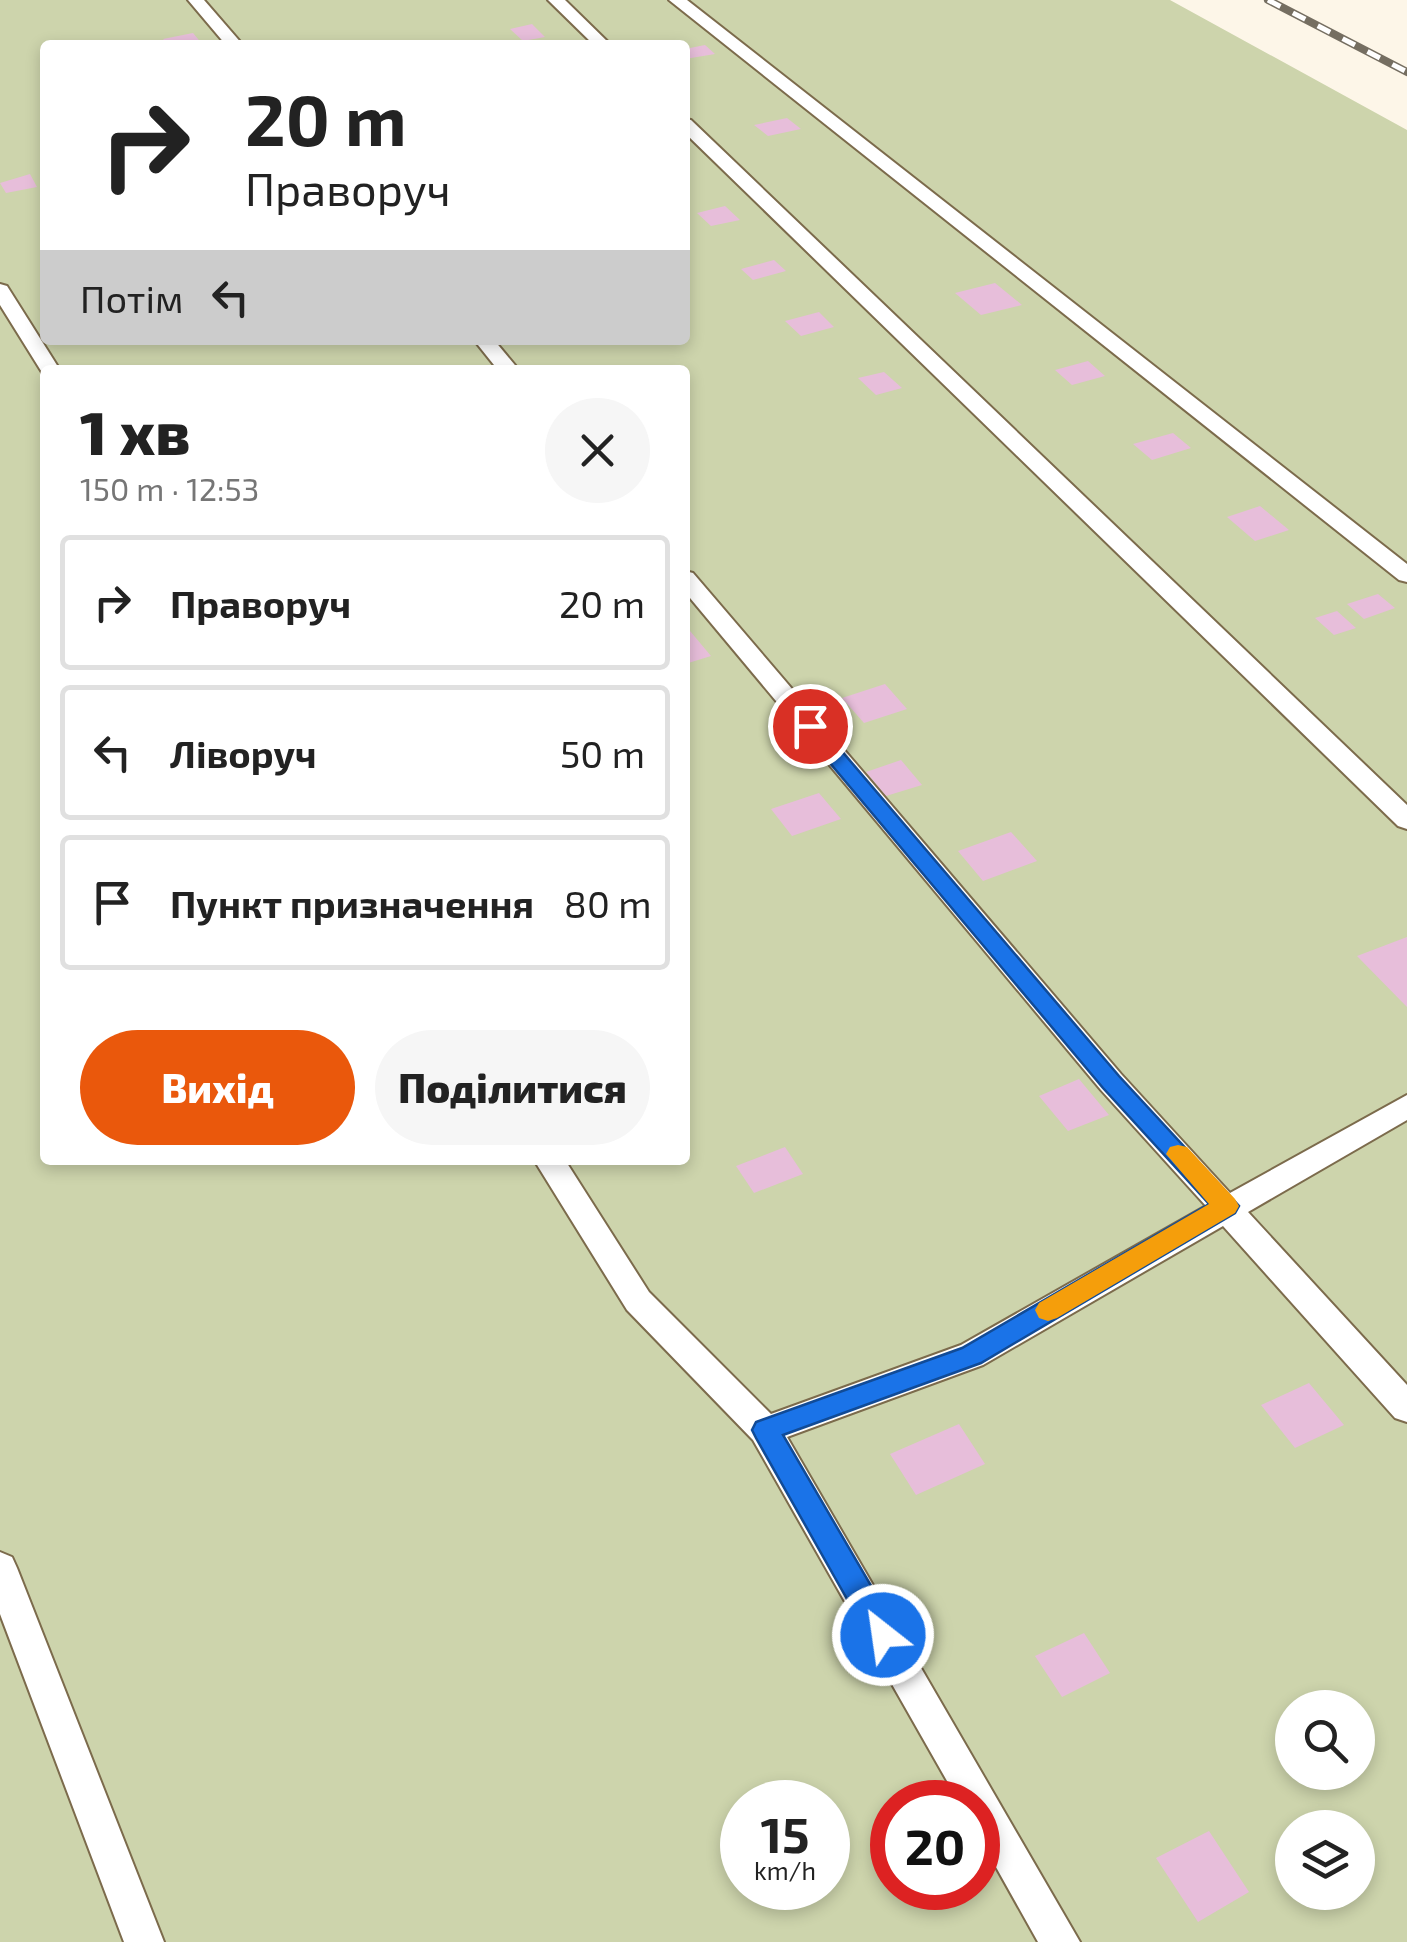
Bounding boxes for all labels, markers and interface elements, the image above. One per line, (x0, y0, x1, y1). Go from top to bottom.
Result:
text: 20 m (245, 76, 407, 160)
icon: right (80, 80, 210, 210)
text: Праворуч (245, 161, 451, 215)
icon: left (203, 270, 258, 325)
text: Потім (80, 275, 183, 321)
text: 1 хв (80, 395, 190, 467)
button: close (545, 398, 650, 503)
text: 150 m · 12:53 (80, 469, 259, 507)
icon: right (85, 575, 140, 630)
text: Праворуч (170, 580, 351, 626)
text: 20 m (559, 580, 645, 626)
pin (768, 684, 853, 769)
icon: arrive (783, 699, 838, 754)
icon: left (85, 725, 140, 780)
text: Ліворуч (170, 730, 317, 776)
text: 50 m (560, 730, 645, 776)
icon: arrive (85, 875, 140, 930)
text: Пункт призначення (170, 880, 534, 926)
text: 80 m (564, 880, 652, 926)
button: Вихід (80, 1030, 355, 1145)
button: Поділитися (375, 1030, 650, 1145)
position arrow (831, 1583, 935, 1687)
map controls (1275, 1690, 1375, 1910)
button: search (1275, 1690, 1375, 1790)
speed limit sign: 20 (870, 1780, 1000, 1910)
text: 15 (760, 1803, 810, 1863)
button: layers (1275, 1810, 1375, 1910)
text: km/h (754, 1855, 816, 1885)

